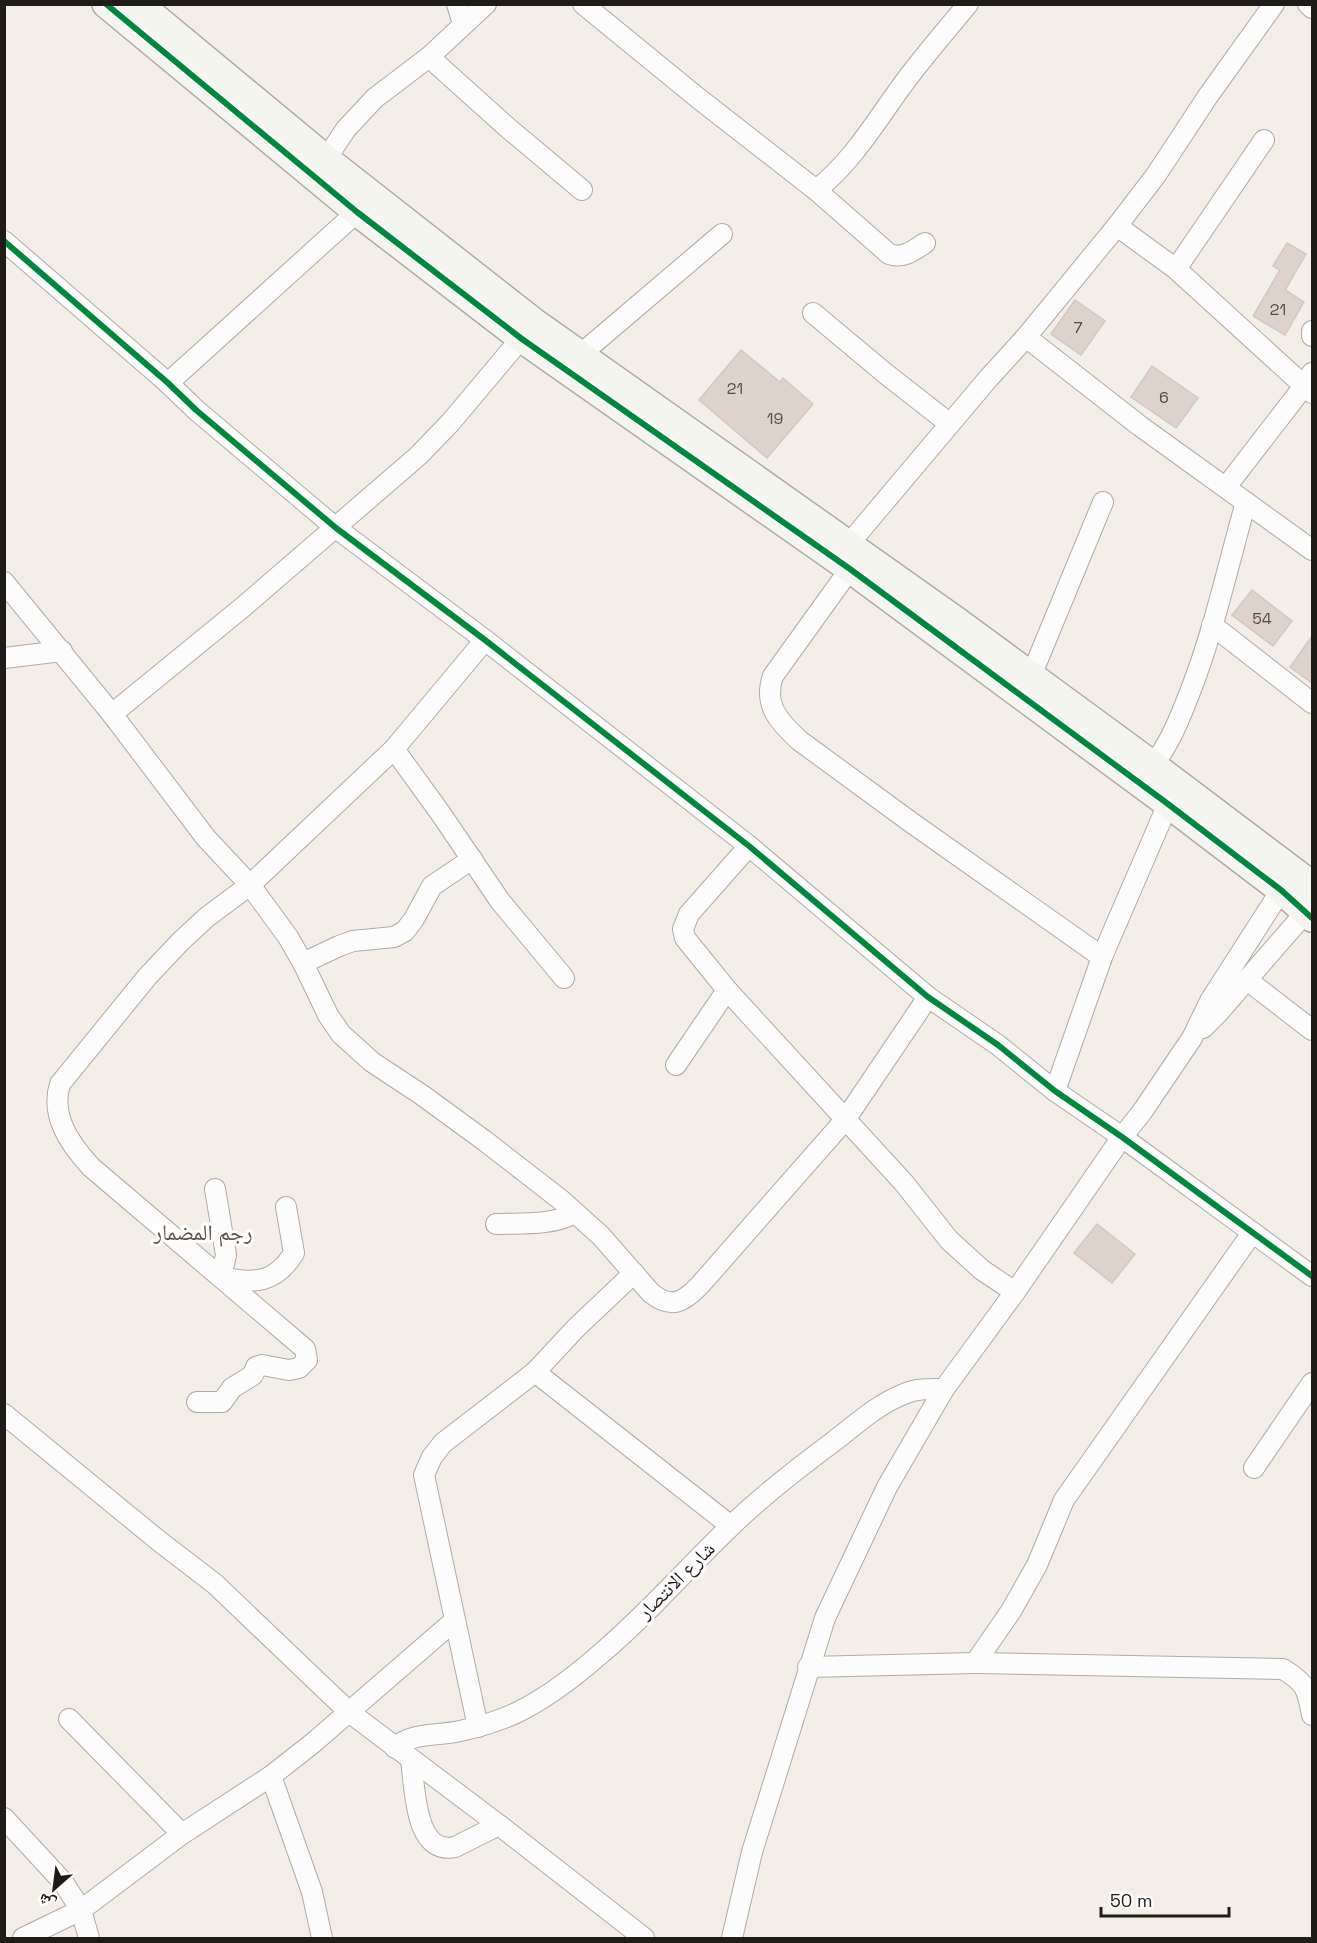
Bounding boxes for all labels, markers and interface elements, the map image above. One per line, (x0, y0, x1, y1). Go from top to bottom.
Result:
house number: 21 (1270, 299, 1286, 320)
house number: 7 (1073, 317, 1083, 338)
house number: 21 (727, 378, 743, 399)
house number: 6 (1159, 387, 1169, 408)
house number: 19 (767, 408, 783, 429)
house number: 54 (1252, 608, 1272, 629)
district label: رجم المضمار (152, 1218, 253, 1247)
street label: شارع الانتصار (631, 1536, 720, 1625)
north arrow (24, 1859, 84, 1919)
scale bar (1101, 1880, 1228, 1918)
text: ش (35, 1889, 60, 1915)
text: 50 m (1110, 1889, 1152, 1912)

